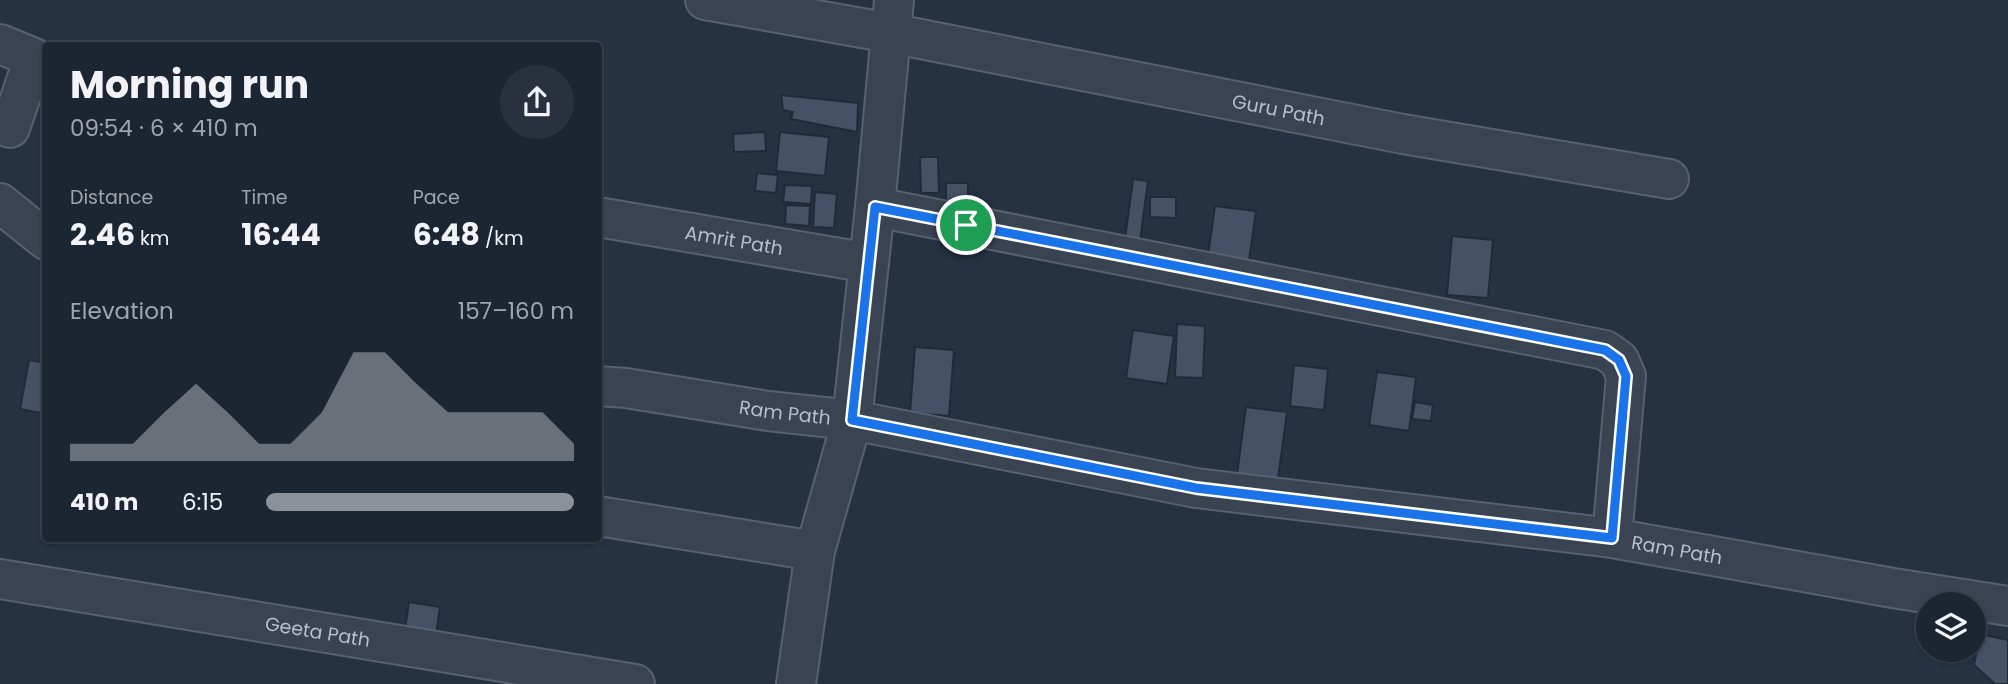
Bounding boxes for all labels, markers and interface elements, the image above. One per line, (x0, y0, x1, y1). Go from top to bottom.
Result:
text: Morning run (70, 58, 309, 111)
button: share (500, 65, 574, 139)
street label: Guru Path (1230, 88, 1327, 132)
text: 09:54 · 6 × 410 m (70, 112, 258, 144)
text: Distance (70, 184, 153, 211)
text: Time (241, 184, 288, 211)
text: Pace (413, 184, 460, 211)
pin (936, 195, 996, 255)
icon: arrive (947, 206, 985, 244)
text: 2.46 (70, 213, 135, 256)
text: 16:44 (241, 213, 321, 256)
text: 6:48 (413, 213, 480, 256)
street label: Amrit Path (683, 219, 785, 262)
text: km (135, 225, 169, 252)
text: /km (480, 225, 524, 252)
text: Elevation (70, 295, 174, 327)
text: 157–160 m (458, 295, 574, 327)
street label: Ram Path (737, 394, 832, 432)
text: 410 m (70, 486, 138, 518)
text: 6:15 (182, 486, 223, 518)
street label: Ram Path (1629, 529, 1725, 571)
map controls (1916, 592, 1986, 662)
button: layers (1916, 592, 1986, 662)
street label: Geeta Path (263, 610, 372, 654)

